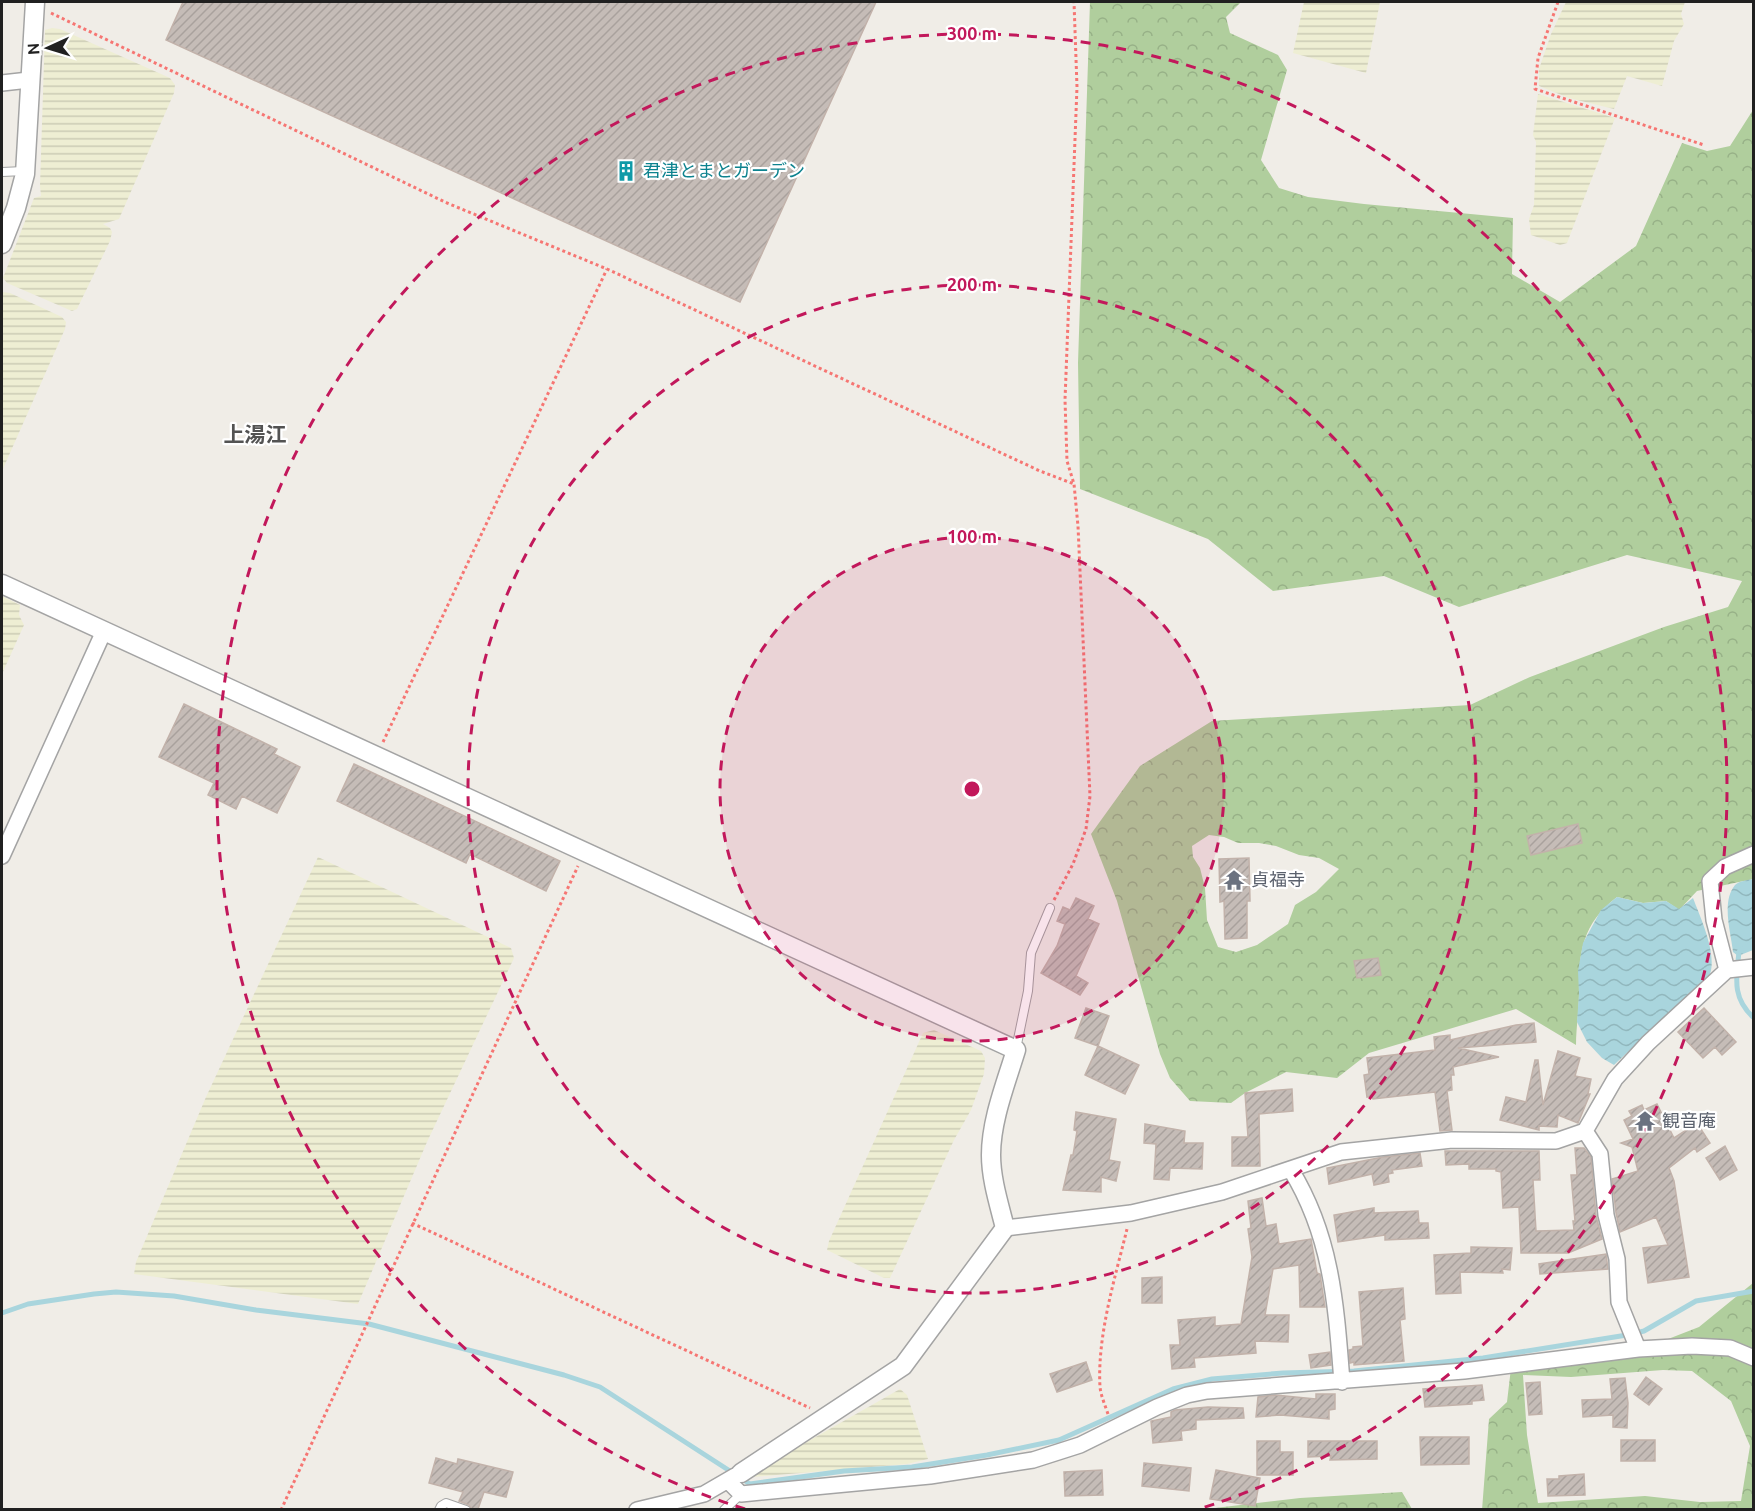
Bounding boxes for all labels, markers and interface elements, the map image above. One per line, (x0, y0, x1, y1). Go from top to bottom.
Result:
north arrow (18, 18, 78, 78)
text: 300 m (947, 23, 997, 43)
text: N (24, 42, 42, 56)
building icon: 君津とまとガーデン (614, 159, 638, 183)
place label: 君津とまとガーデン (643, 160, 805, 180)
text: 200 m (947, 274, 997, 294)
district label: 上湯江 (224, 422, 287, 446)
text: 100 m (947, 526, 997, 546)
centre of rings (962, 779, 982, 799)
temple icon: 貞福寺 (1222, 868, 1246, 892)
place label: 貞福寺 (1251, 869, 1305, 889)
temple icon: 観音庵 (1633, 1109, 1657, 1133)
place label: 観音庵 (1662, 1110, 1716, 1130)

